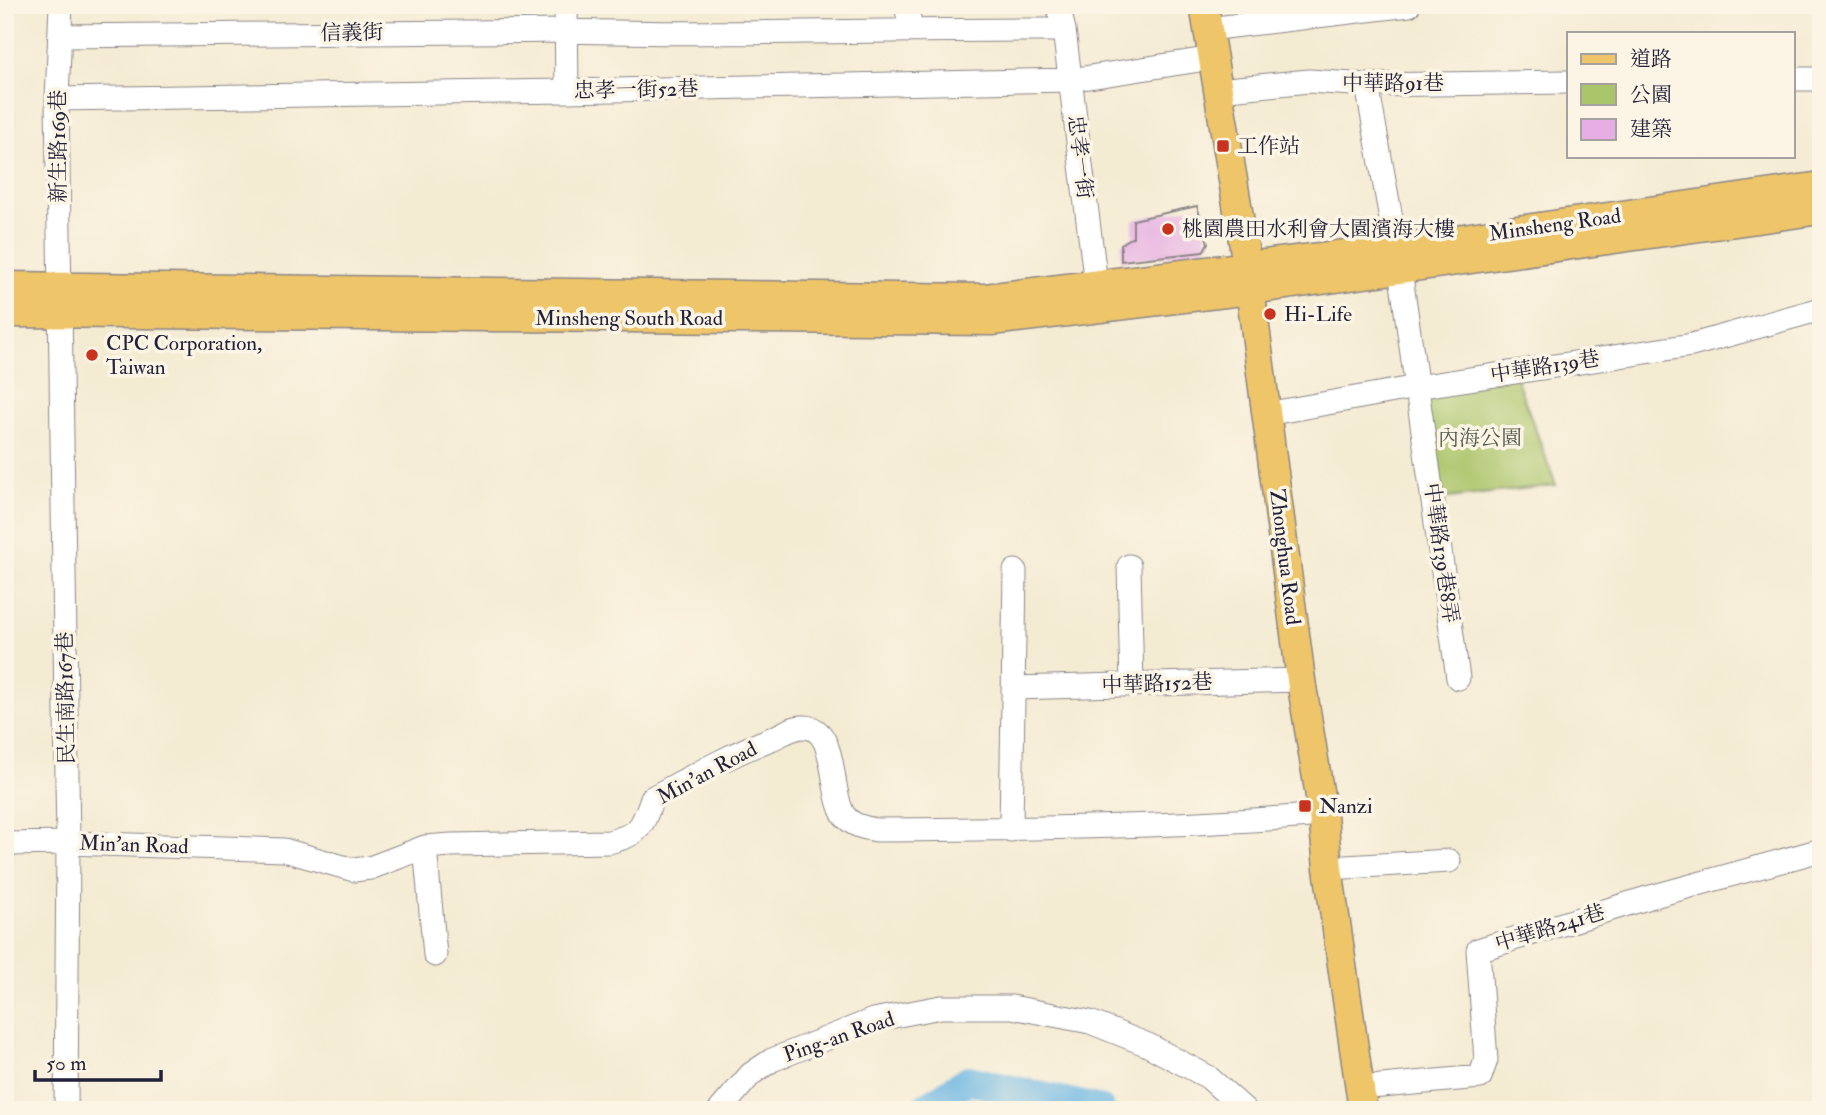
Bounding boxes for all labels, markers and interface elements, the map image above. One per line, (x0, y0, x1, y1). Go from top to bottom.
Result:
street label: 信義街 (320, 19, 384, 47)
legend (1567, 32, 1794, 158)
text: 道路 (1630, 46, 1672, 73)
street label: 中華路91巷 (1342, 70, 1444, 97)
street label: 忠孝一街52巷 (573, 75, 699, 105)
text: 公園 (1630, 82, 1672, 109)
street label: 新生路169巷 (45, 90, 72, 202)
street label: 忠孝一街 (1061, 114, 1099, 200)
text: 建築 (1630, 116, 1672, 143)
place label: 工作站 (1237, 133, 1300, 160)
marker: 工作站 (1215, 138, 1231, 154)
street label: Minsheng Road (1487, 202, 1623, 248)
place label: 桃園農田水利會大園濱海大樓 (1182, 216, 1455, 243)
marker: 桃園農田水利會大園濱海大樓 (1160, 221, 1176, 237)
place label: Hi-Life (1284, 301, 1352, 328)
street label: Minsheng South Road (535, 305, 724, 332)
marker: Hi-Life (1262, 306, 1278, 322)
place label: CPC Corporation, Taiwan (106, 330, 262, 381)
street label: 中華路139巷 (1488, 345, 1602, 389)
marker: CPC Corporation, Taiwan (84, 347, 100, 363)
park label: 內海公園 (1438, 425, 1522, 452)
street label: 中華路139巷8弄 (1418, 481, 1464, 625)
street label: Zhonghua Road (1263, 488, 1307, 627)
street label: 民生南路167巷 (51, 631, 81, 765)
street label: 中華路152巷 (1101, 669, 1213, 699)
street label: Min'an Road (652, 735, 762, 811)
place label: Nanzi (1319, 793, 1373, 820)
marker: Nanzi (1297, 798, 1313, 814)
street label: Min'an Road (79, 830, 190, 860)
street label: 中華路241巷 (1492, 899, 1608, 957)
street label: Ping-an Road (780, 1005, 899, 1069)
scale bar (35, 1038, 161, 1082)
text: 50 m (46, 1050, 87, 1077)

